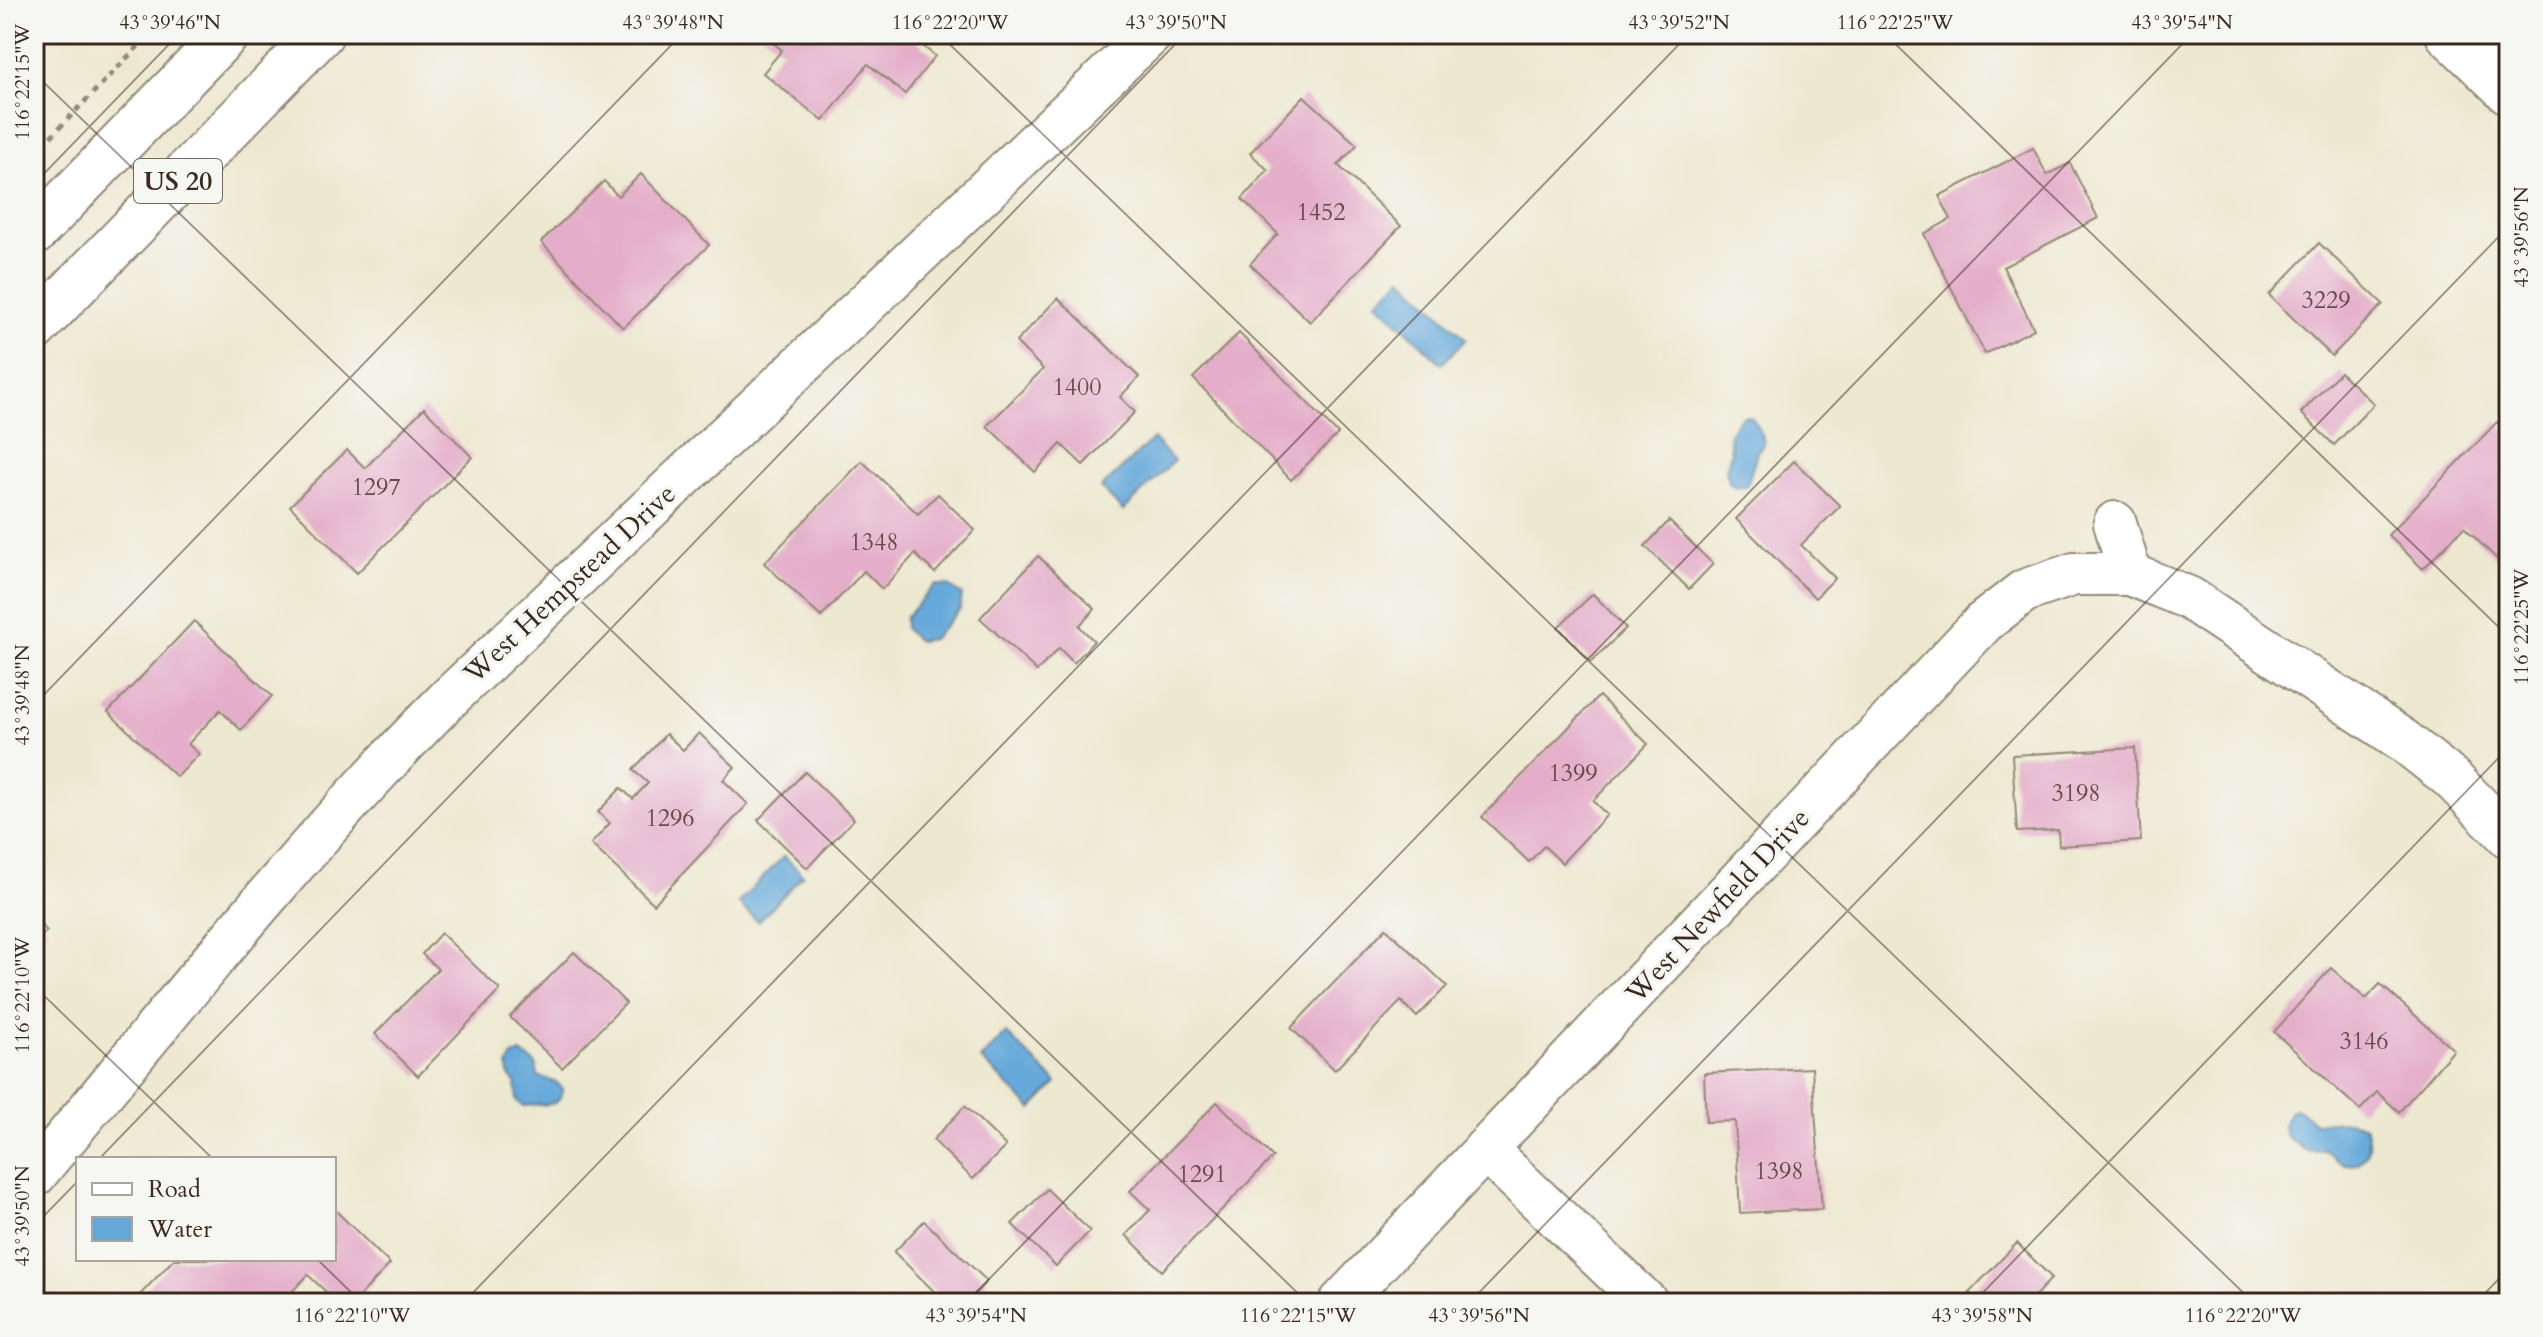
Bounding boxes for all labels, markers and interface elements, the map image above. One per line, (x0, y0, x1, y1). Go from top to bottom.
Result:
text: 43°39'46"N (119, 9, 221, 36)
text: 43°39'48"N (622, 9, 724, 36)
text: 116°22'20"W (892, 9, 1009, 36)
text: 43°39'50"N (1125, 9, 1227, 36)
text: 43°39'52"N (1628, 9, 1730, 36)
text: 116°22'25"W (1837, 9, 1954, 36)
text: 43°39'54"N (2131, 9, 2233, 36)
text: 116°22'15"W (9, 23, 36, 140)
road number: US 20 (134, 159, 222, 203)
text: 43°39'56"N (2508, 186, 2535, 288)
house number: 1452 (1296, 196, 1346, 229)
house number: 3229 (2301, 284, 2351, 317)
house number: 1400 (1052, 371, 1102, 404)
house number: 1297 (351, 471, 401, 504)
street label: West Hempstead Drive (455, 475, 684, 693)
house number: 1348 (849, 526, 899, 559)
text: 116°22'25"W (2508, 568, 2535, 685)
text: 43°39'48"N (9, 644, 36, 746)
house number: 1399 (1548, 757, 1598, 790)
house number: 3198 (2051, 777, 2101, 810)
street label: West Newfield Drive (1616, 800, 1818, 1012)
house number: 1296 (645, 802, 695, 835)
text: 116°22'10"W (9, 936, 36, 1053)
house number: 3146 (2339, 1025, 2389, 1058)
house number: 1398 (1754, 1155, 1804, 1188)
legend (76, 1157, 336, 1261)
house number: 1291 (1177, 1158, 1227, 1191)
text: 43°39'50"N (9, 1165, 36, 1267)
text: Road (148, 1173, 201, 1206)
text: Water (147, 1213, 212, 1246)
text: 116°22'10"W (294, 1302, 411, 1329)
text: 43°39'54"N (925, 1302, 1027, 1329)
text: 116°22'15"W (1240, 1302, 1357, 1329)
text: 43°39'56"N (1428, 1302, 1530, 1329)
text: 43°39'58"N (1931, 1302, 2033, 1329)
text: 116°22'20"W (2185, 1302, 2302, 1329)

